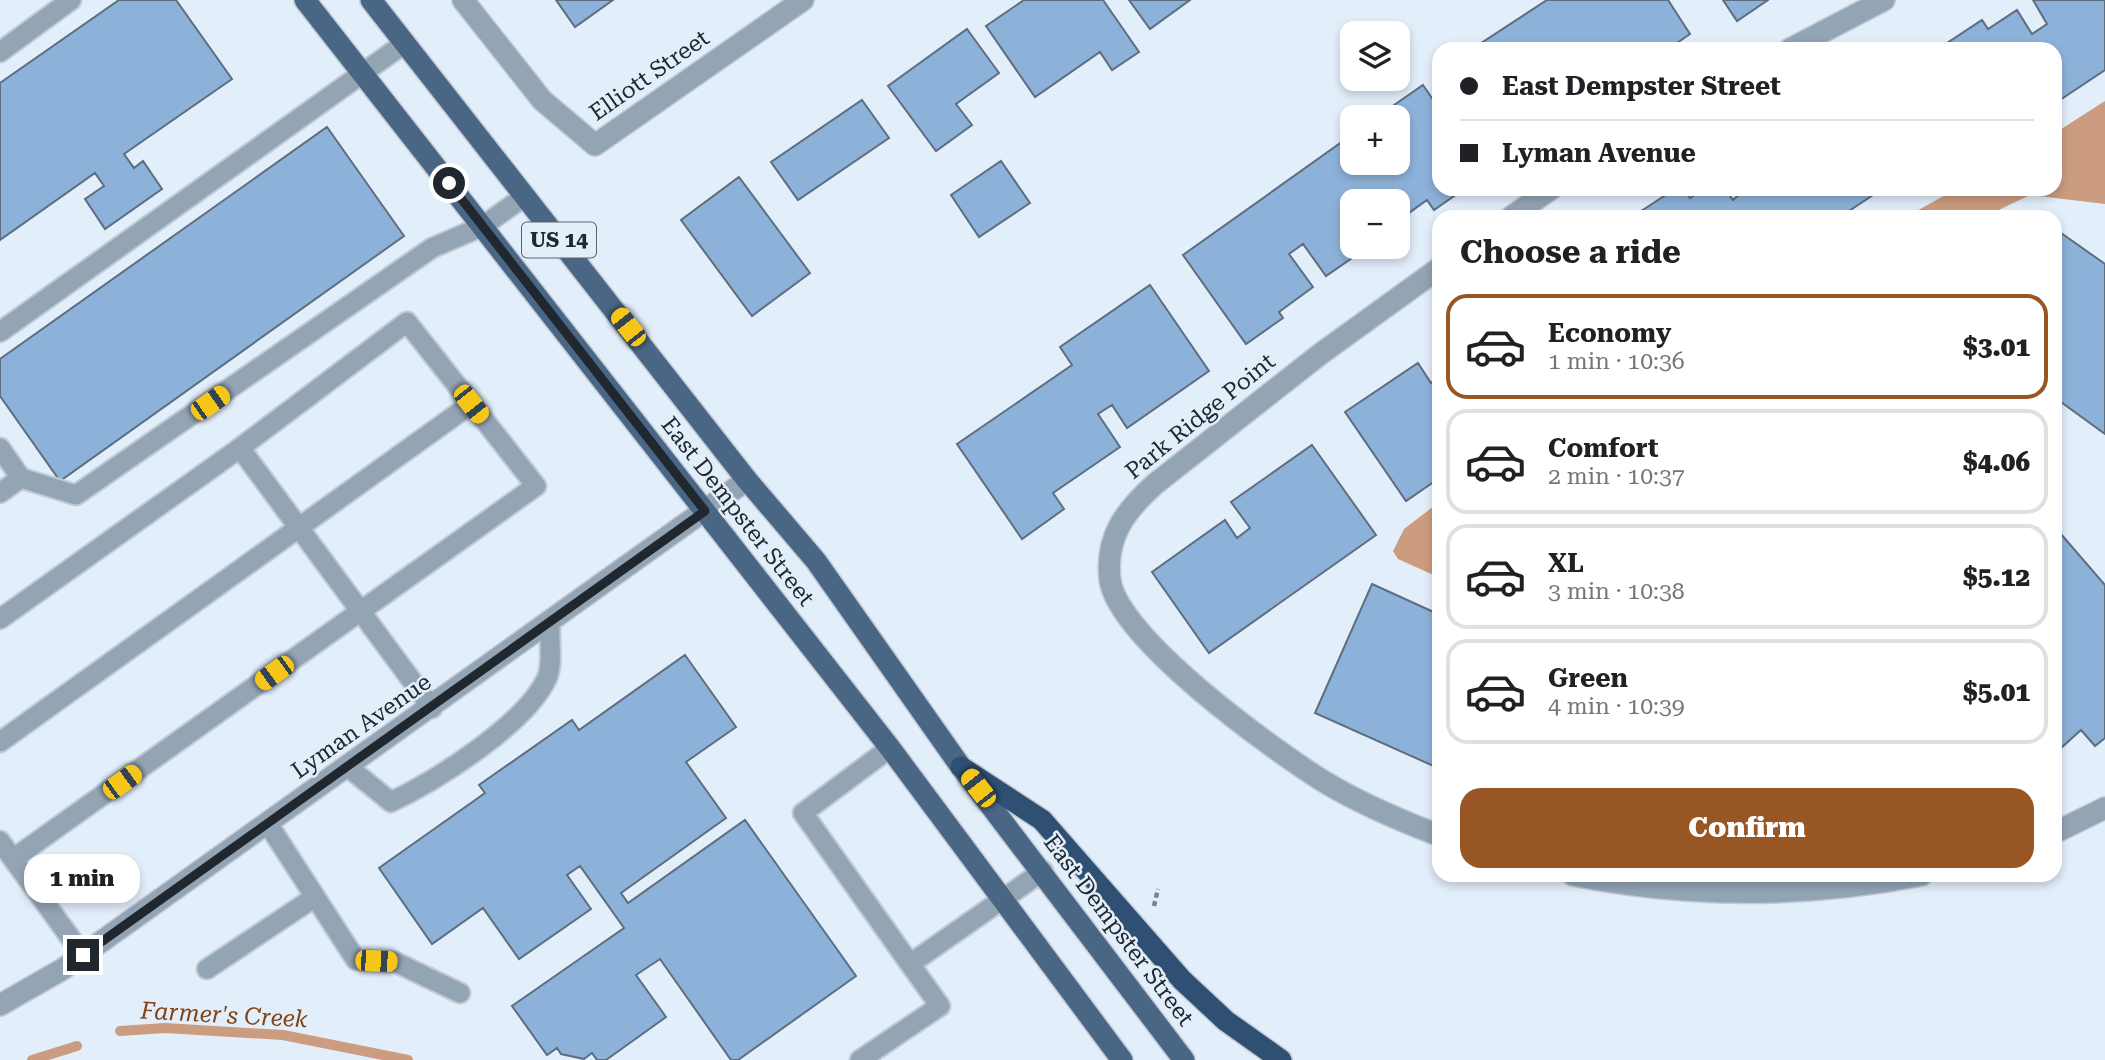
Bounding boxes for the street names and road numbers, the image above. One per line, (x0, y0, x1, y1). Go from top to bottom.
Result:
street label: Elliott Street (584, 24, 715, 127)
road number: US 14 (522, 222, 596, 258)
street label: Park Ridge Point (1120, 348, 1281, 485)
street label: East Dempster Street (655, 411, 820, 611)
street label: Lyman Avenue (286, 668, 436, 785)
street label: East Dempster Street (1038, 829, 1200, 1032)

